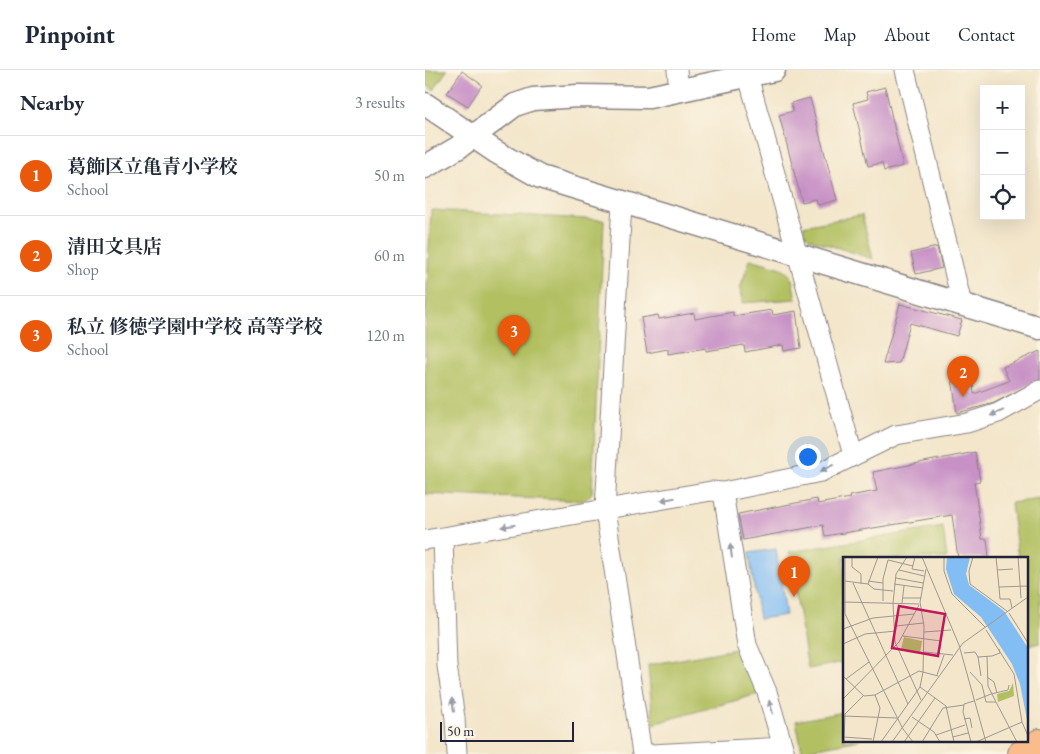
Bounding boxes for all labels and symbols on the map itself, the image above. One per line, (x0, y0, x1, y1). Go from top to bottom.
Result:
pin: 3 (498, 315, 530, 356)
pin: 2 (947, 356, 979, 397)
one-way arrow (990, 409, 1004, 417)
your location (795, 444, 821, 470)
one-way arrow (820, 465, 834, 473)
one-way arrow (660, 495, 676, 503)
one-way arrow (500, 522, 516, 530)
one-way arrow (727, 542, 735, 558)
pin: 1 (778, 556, 810, 597)
inset map (843, 557, 1027, 742)
one-way arrow (449, 697, 457, 713)
one-way arrow (767, 700, 775, 715)
scale bar (440, 719, 574, 742)

